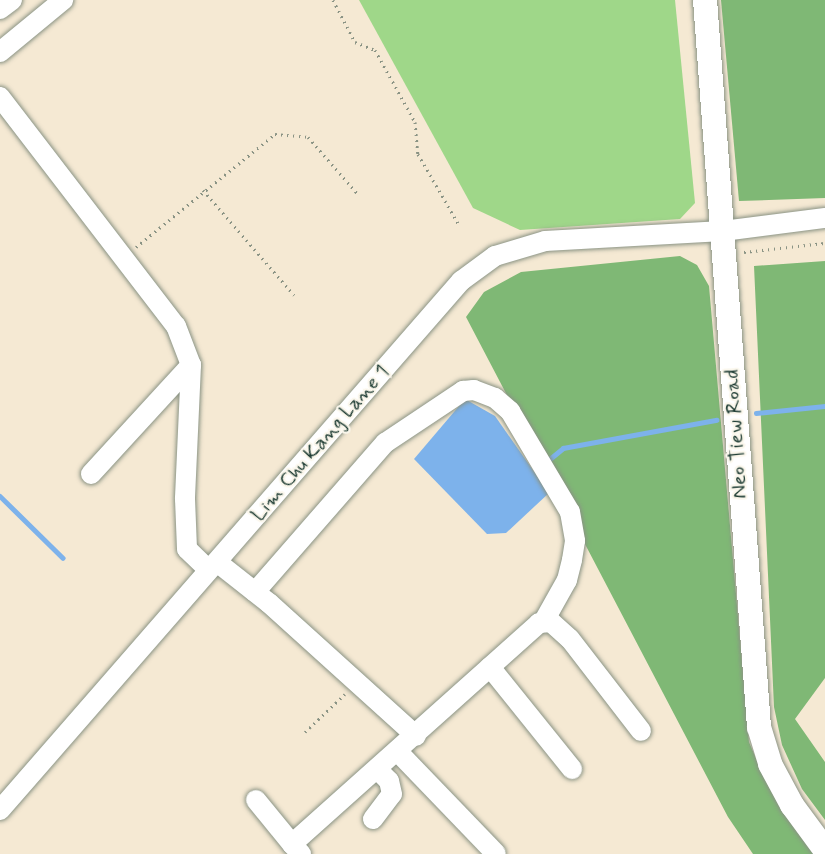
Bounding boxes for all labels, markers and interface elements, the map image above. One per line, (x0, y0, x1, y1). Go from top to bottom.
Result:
street label: Lim Chu Kang Lane 1 (246, 360, 394, 526)
street label: Neo Tiew Road (719, 372, 753, 496)

